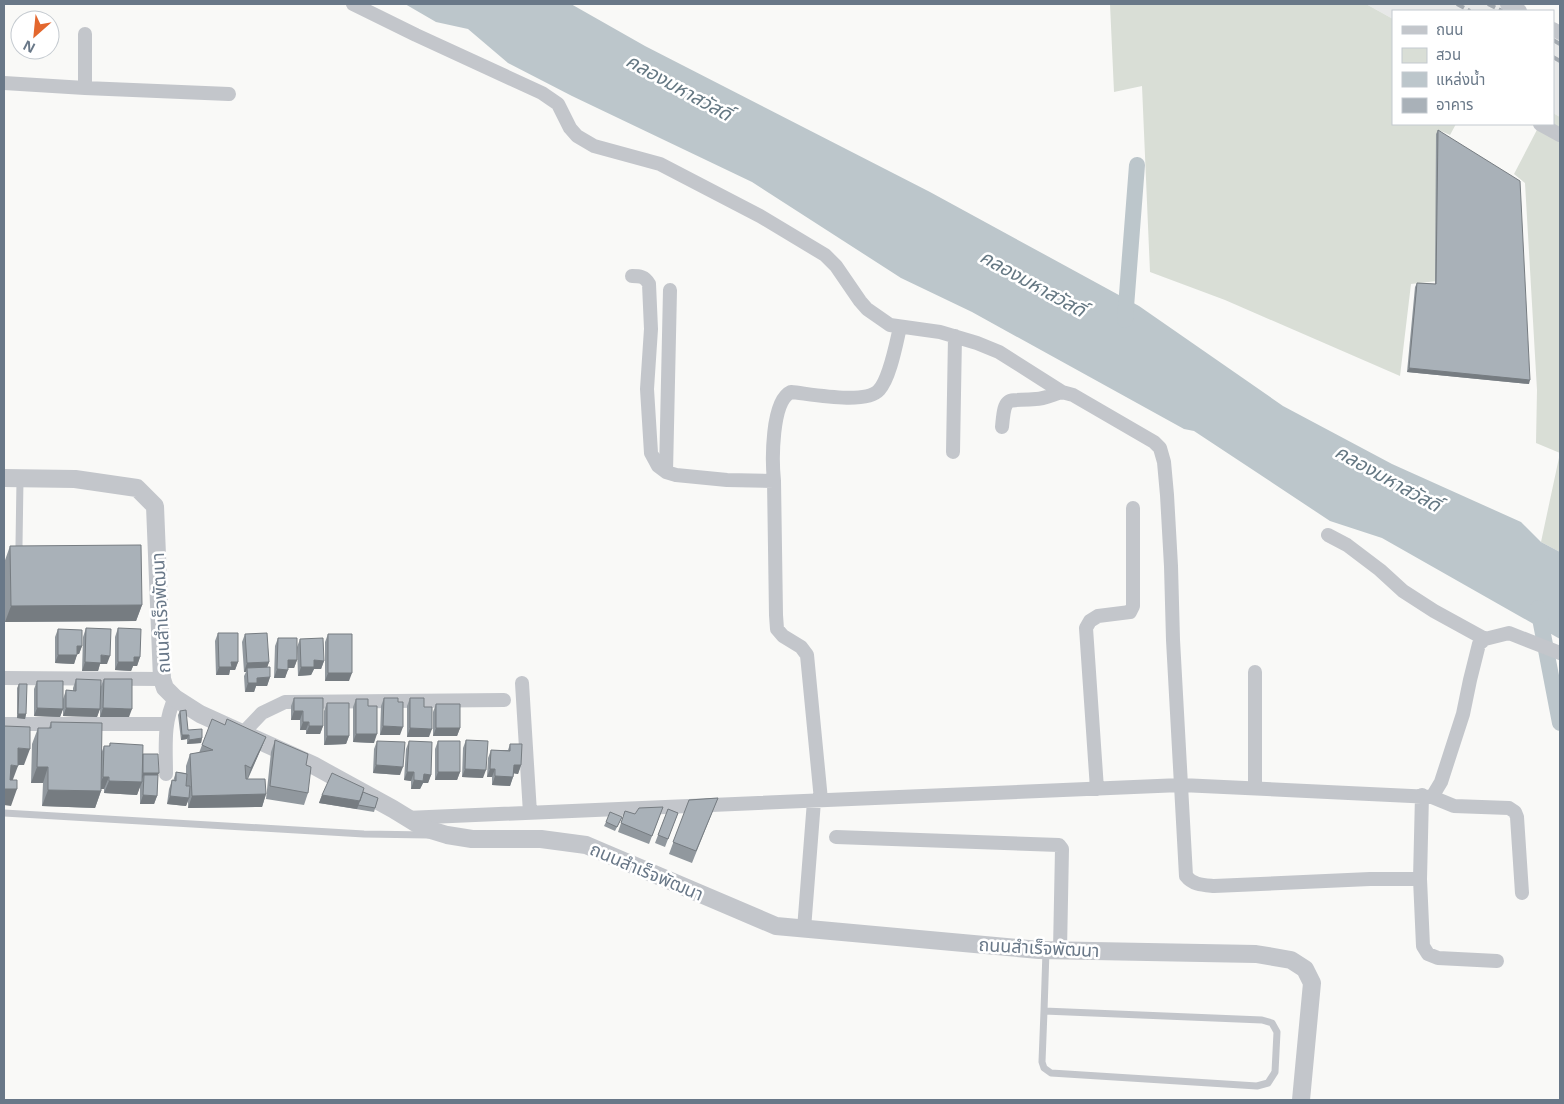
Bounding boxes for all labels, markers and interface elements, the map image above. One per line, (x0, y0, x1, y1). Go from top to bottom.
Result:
north arrow (10, 10, 60, 60)
legend (1392, 10, 1554, 125)
text: ถนน (1436, 19, 1463, 39)
text: N (19, 36, 38, 58)
text: สวน (1436, 44, 1461, 64)
water label: คลองมหาสวัสดิ์ (622, 47, 741, 129)
text: แหล่งน้ำ (1436, 69, 1485, 89)
text: อาคาร (1436, 94, 1473, 114)
water label: คลองมหาสวัสดิ์ (976, 243, 1095, 325)
water label: คลองมหาสวัสดิ์ (1331, 438, 1450, 520)
street label: ถนนสำเร็จพัฒนา (145, 552, 175, 674)
street label: ถนนสำเร็จพัฒนา (587, 836, 707, 906)
street label: ถนนสำเร็จพัฒนา (978, 932, 1100, 962)

